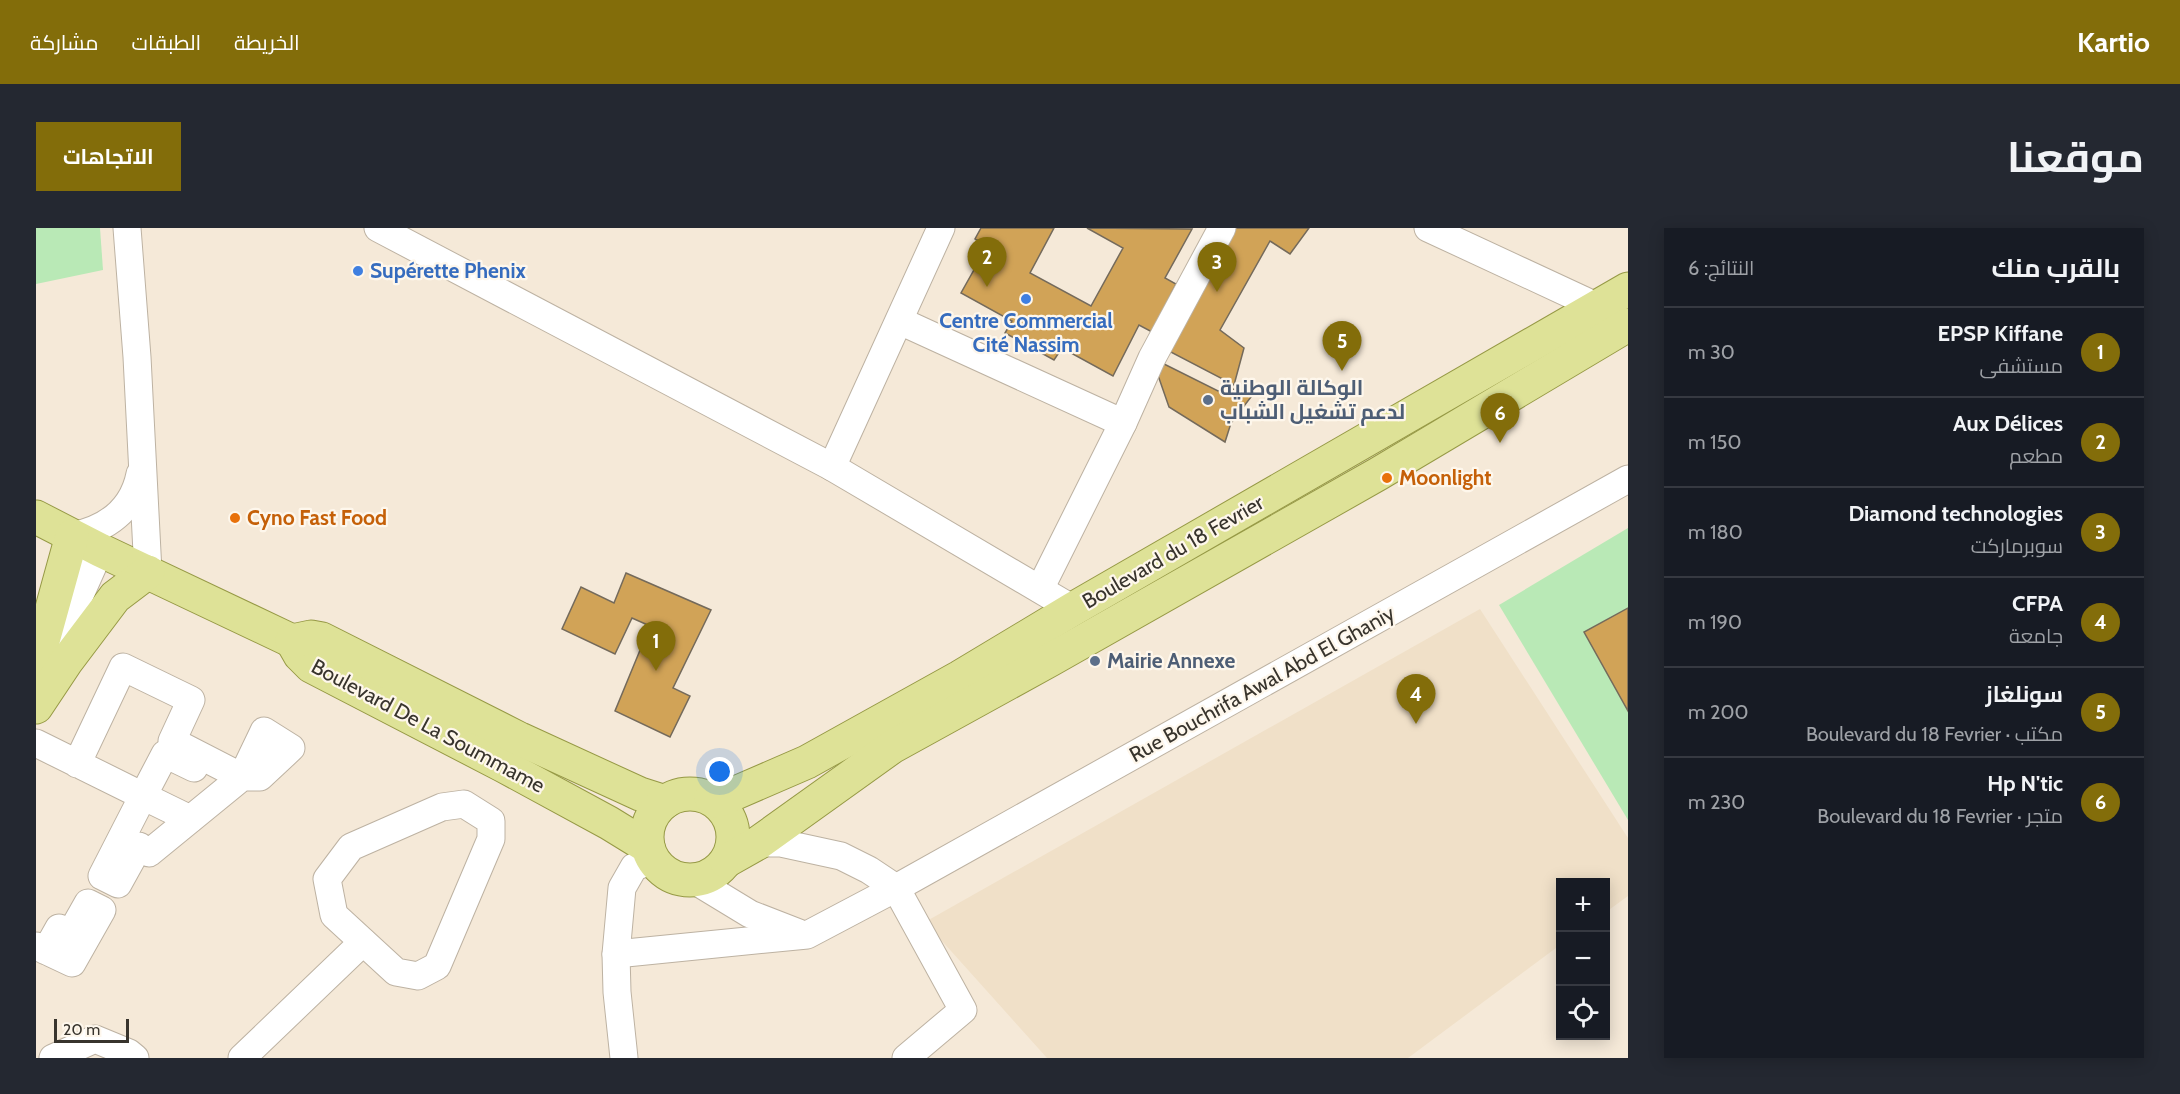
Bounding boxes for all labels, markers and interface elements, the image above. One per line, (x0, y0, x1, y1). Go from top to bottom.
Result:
text: Kartio (2077, 25, 2150, 59)
text: مشاركة (30, 30, 99, 55)
text: الطبقات (132, 30, 201, 55)
text: الخريطة (234, 30, 300, 55)
button: الاتجاهات (36, 122, 181, 191)
text: موقعنا (2007, 131, 2144, 183)
pin: 2 (968, 238, 1006, 287)
pin: 3 (1198, 242, 1236, 292)
text: بالقرب منك (1992, 252, 2120, 284)
text: النتائج: 6 (1688, 256, 1754, 280)
place label: Supérette Phenix (370, 258, 526, 283)
marker: Supérette Phenix (351, 264, 365, 278)
marker: Centre Commercial Cité Nassim (1019, 292, 1033, 306)
place label: Centre Commercial Cité Nassim (939, 308, 1113, 357)
text: EPSP Kiffane (1938, 320, 2063, 347)
pin: 5 (1322, 322, 1362, 371)
text: 30 m (1688, 340, 1735, 364)
text: 1 (2097, 340, 2104, 364)
text: مستشفى (1979, 354, 2063, 378)
place label: الوكالة الوطنية لدعم تشغيل الشباب (1220, 375, 1405, 426)
marker: الوكالة الوطنية لدعم تشغيل الشباب (1201, 393, 1215, 407)
pin: 6 (1480, 394, 1520, 443)
text: Aux Délices (1953, 410, 2063, 437)
text: 150 m (1688, 430, 1741, 454)
text: 2 (2095, 430, 2106, 454)
text: مطعم (2009, 444, 2063, 468)
place label: Moonlight (1399, 465, 1492, 490)
marker: Moonlight (1380, 471, 1394, 485)
street label: Boulevard du 18 Fevrier (1078, 489, 1268, 614)
text: Diamond technologies (1848, 500, 2063, 527)
place label: Cyno Fast Food (247, 505, 387, 530)
marker: Cyno Fast Food (228, 511, 242, 525)
text: 180 m (1688, 520, 1743, 544)
text: 3 (2095, 520, 2106, 544)
text: سوبرماركت (1971, 534, 2063, 558)
text: CFPA (2012, 590, 2063, 617)
street label: Rue Bouchrifa Awal Abd El Ghaniy (1125, 600, 1399, 767)
text: 190 m (1688, 610, 1742, 634)
text: 4 (2094, 610, 2107, 634)
pin: 1 (636, 622, 676, 671)
text: جامعة (2009, 624, 2063, 648)
place label: Mairie Annexe (1107, 648, 1235, 673)
street label: Boulevard De La Soummame (307, 653, 549, 798)
marker: Mairie Annexe (1088, 654, 1102, 668)
pin: 4 (1396, 674, 1436, 724)
text: سونلغاز (1986, 681, 2063, 708)
text: 200 m (1688, 700, 1748, 724)
text: 5 (2095, 700, 2106, 724)
text: مكتب · Boulevard du 18 Fevrier (1806, 722, 2063, 746)
your location (705, 757, 734, 786)
text: Hp N'tic (1987, 770, 2063, 797)
text: 230 m (1688, 790, 1745, 814)
text: 6 (2095, 790, 2106, 814)
text: متجر · Boulevard du 18 Fevrier (1817, 804, 2063, 828)
map controls (1556, 878, 1610, 1040)
button: + (1556, 878, 1610, 932)
button: − (1556, 932, 1610, 986)
button: locate (1556, 986, 1610, 1040)
scale bar (54, 1016, 129, 1044)
text: 20 m (63, 1020, 100, 1039)

